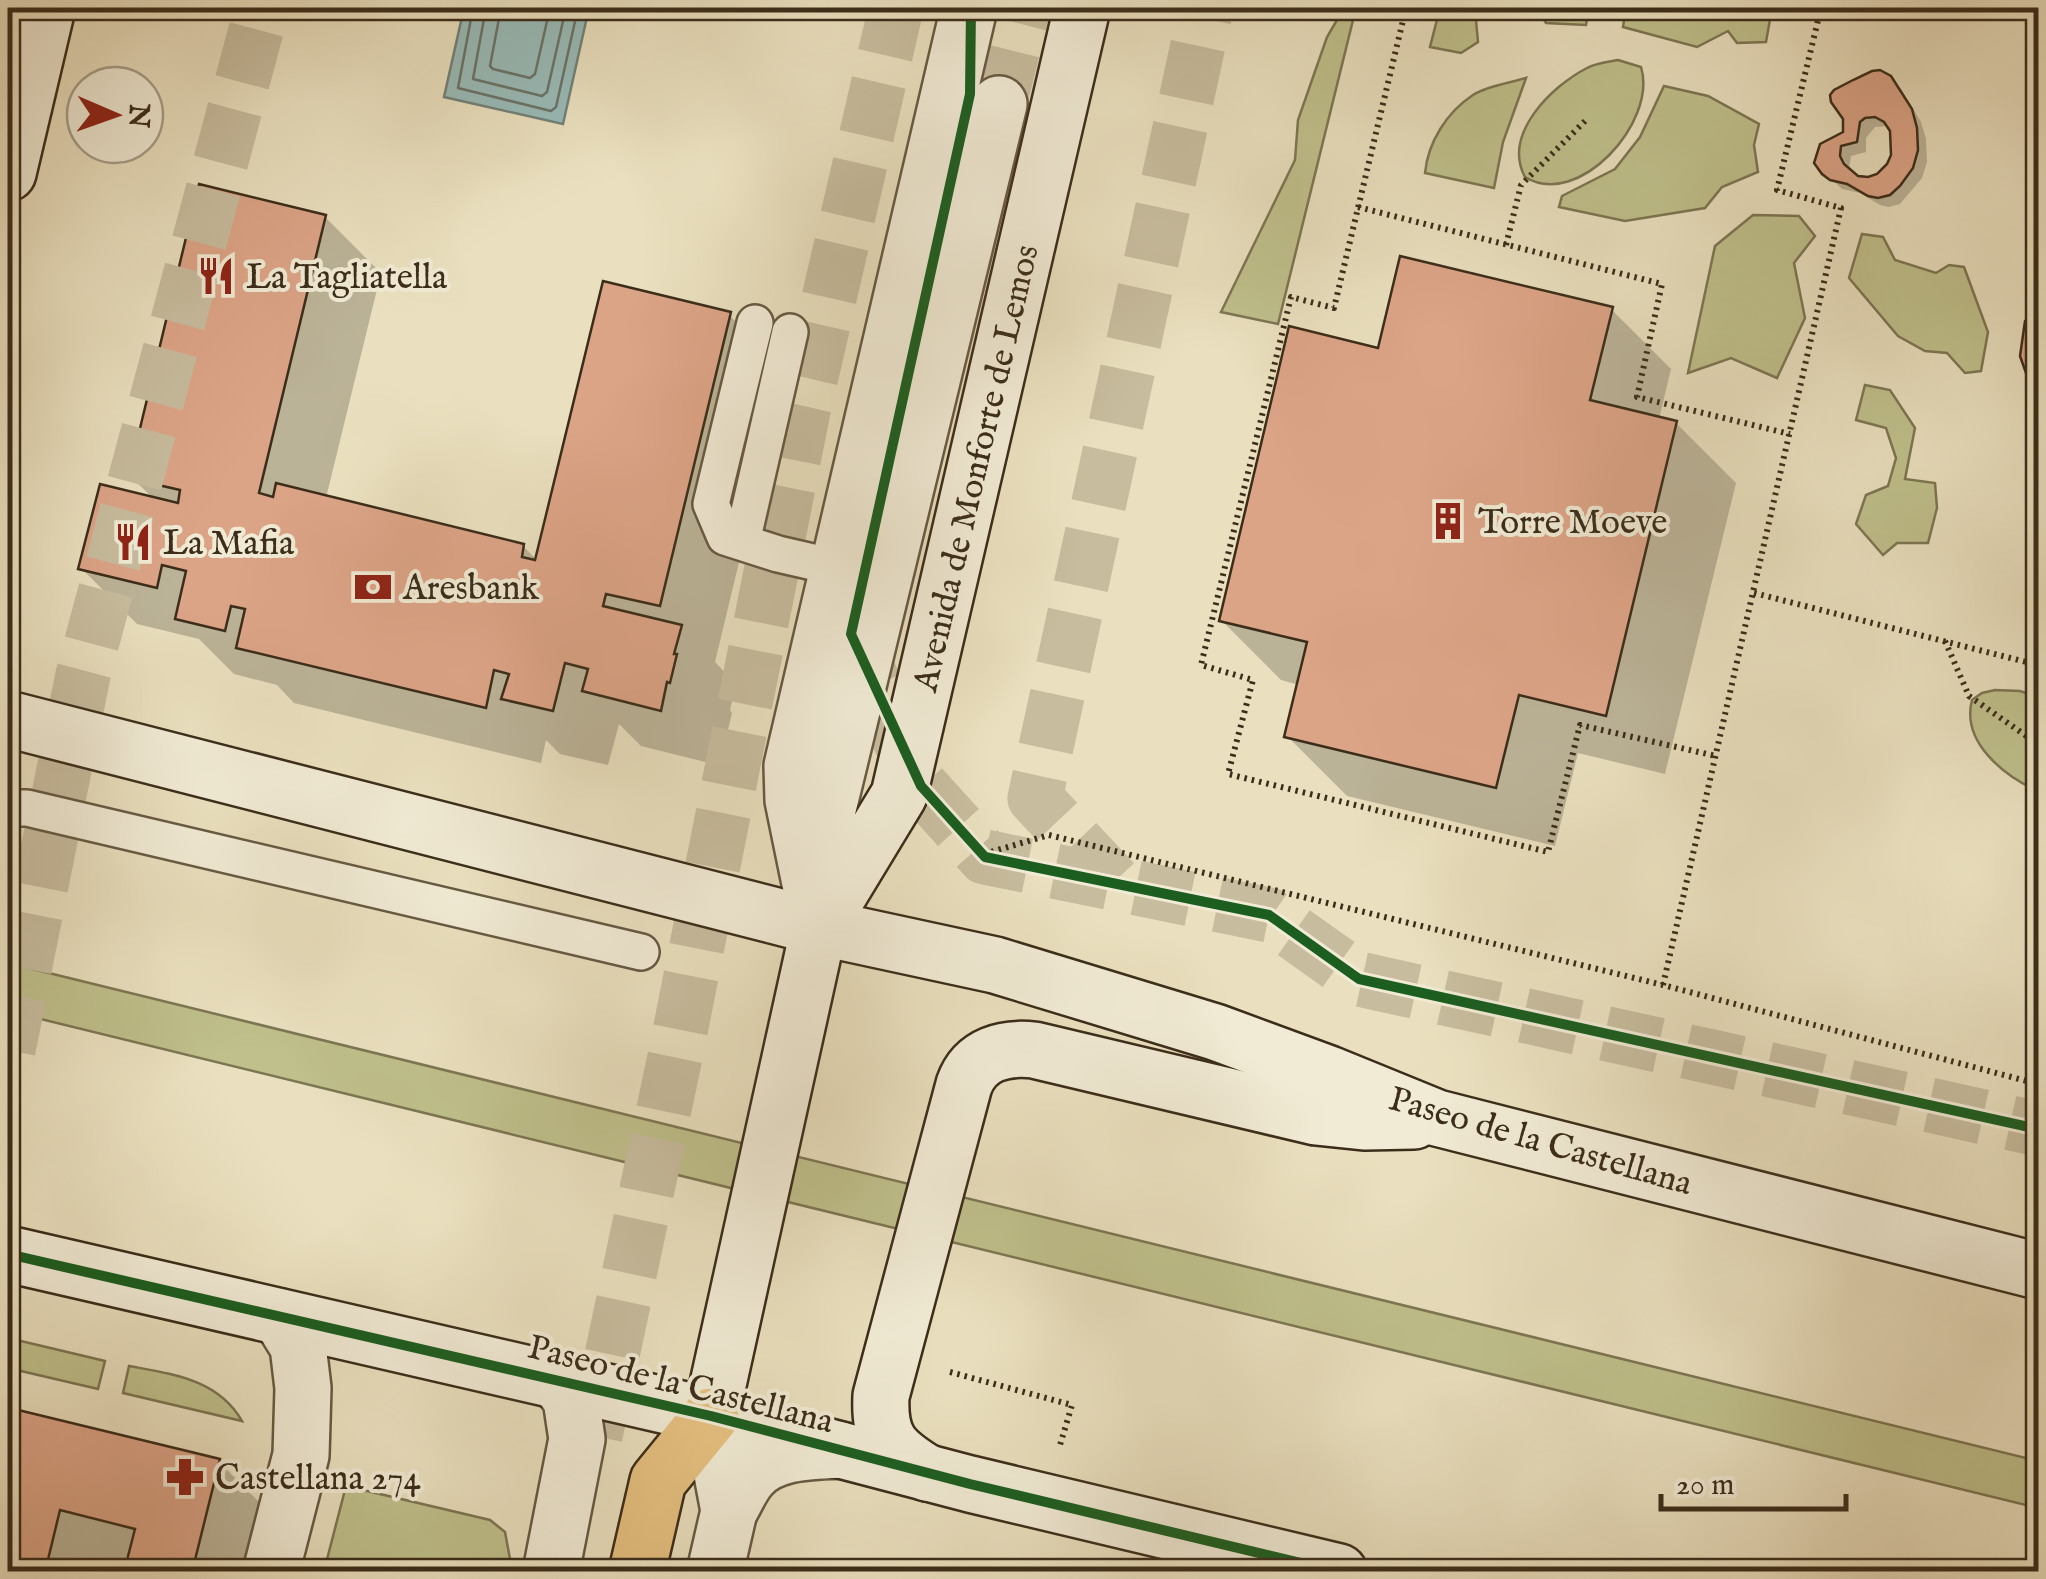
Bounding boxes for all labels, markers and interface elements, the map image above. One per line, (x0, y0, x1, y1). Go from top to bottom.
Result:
north arrow (65, 65, 165, 165)
text: N (120, 102, 155, 129)
street label: Avenida de Monforte de Lemos (904, 241, 1051, 697)
restaurant icon: La Tagliatella (195, 255, 237, 297)
place label: La Tagliatella (246, 256, 448, 301)
building icon: Torre Moeve (1427, 500, 1469, 542)
place label: Torre Moeve (1478, 501, 1667, 546)
restaurant icon: La Mafia (112, 521, 154, 563)
place label: La Mafia (163, 522, 295, 567)
bank icon: Aresbank (352, 566, 394, 608)
place label: Aresbank (402, 567, 539, 612)
street label: Paseo de la Castellana (1384, 1078, 1698, 1207)
street label: Paseo de la Castellana (523, 1326, 839, 1445)
scale bar (1661, 1449, 1846, 1511)
pharmacy icon: Castellana 274 (164, 1456, 206, 1498)
place label: Castellana 274 (215, 1457, 421, 1502)
text: 20 m (1676, 1467, 1735, 1505)

